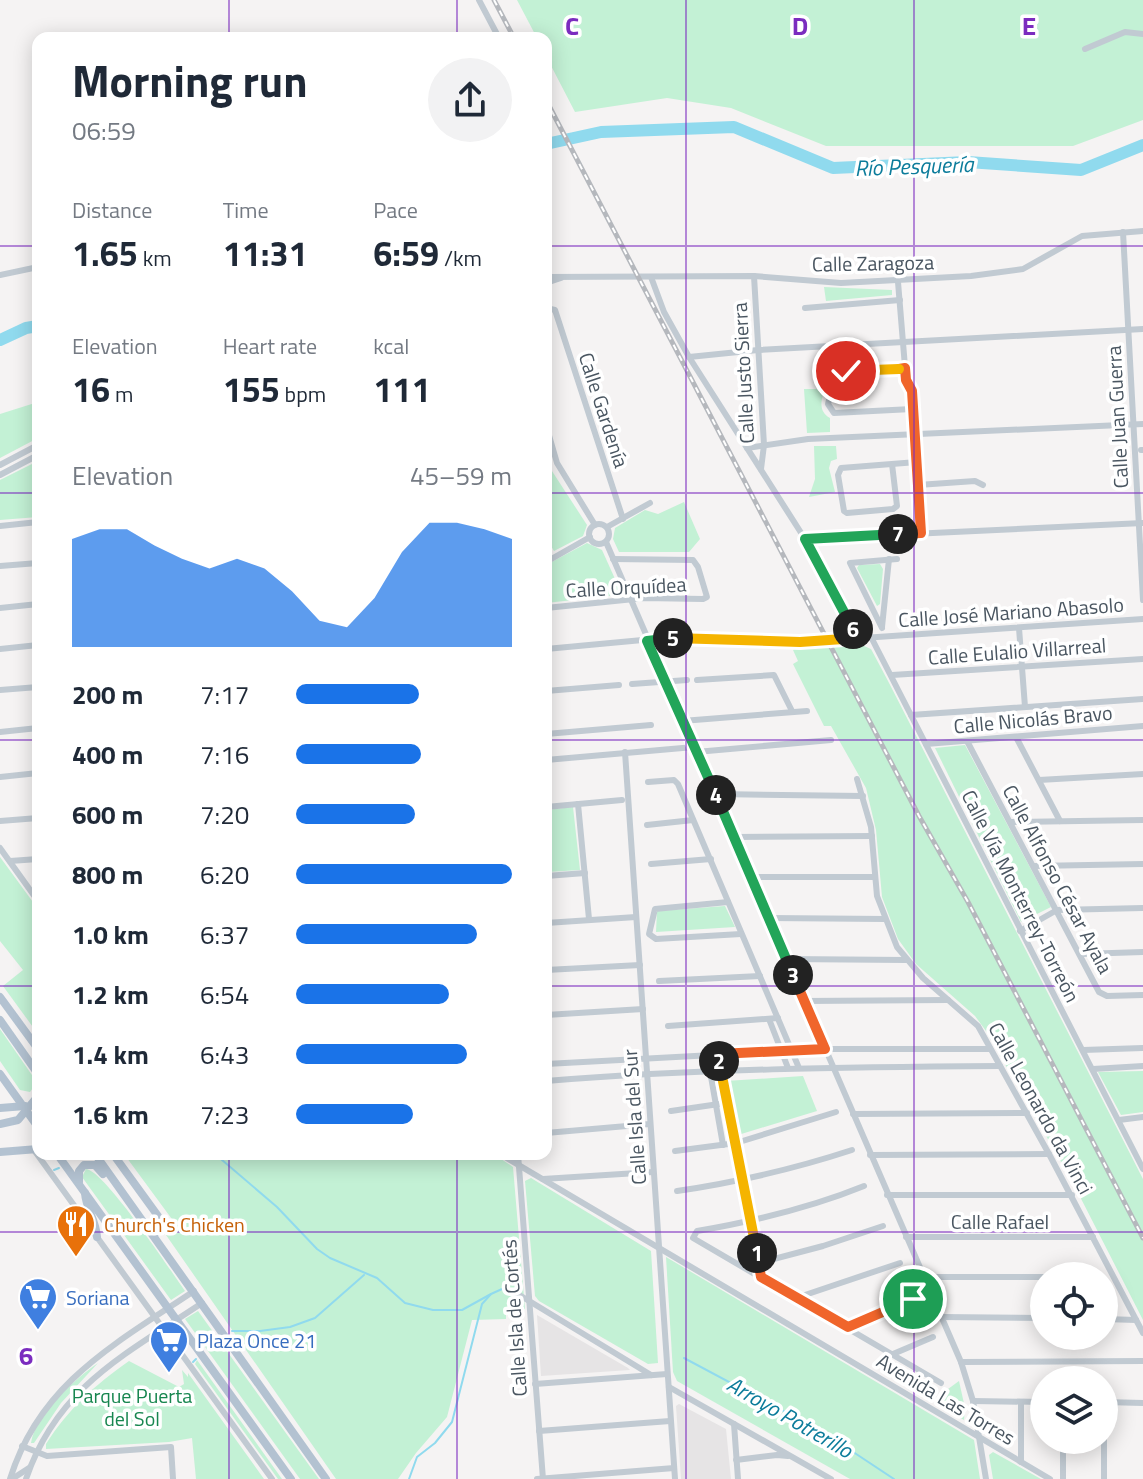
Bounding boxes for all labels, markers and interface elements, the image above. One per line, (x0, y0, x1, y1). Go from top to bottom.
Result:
text: C (565, 6, 579, 45)
text: D (792, 6, 808, 45)
text: E (1022, 6, 1036, 45)
text: Morning run (72, 47, 308, 114)
button: share (428, 58, 512, 142)
text: 06:59 (72, 111, 136, 150)
water label: Río Pesquería (854, 147, 976, 185)
text: Distance (72, 193, 152, 227)
text: Time (223, 193, 269, 227)
text: Pace (373, 193, 418, 227)
text: 1.65 (72, 227, 138, 279)
text: 11:31 (223, 227, 308, 279)
text: 6:59 (373, 227, 439, 279)
text: km (138, 241, 172, 275)
text: /km (439, 241, 482, 275)
street label: Calle Zaragoza (812, 246, 934, 280)
street label: Calle Justo Sierra (724, 302, 762, 444)
text: Elevation (72, 329, 158, 363)
text: Heart rate (223, 329, 317, 363)
text: kcal (373, 329, 409, 363)
pin (812, 337, 880, 405)
street label: Calle Juan Guerra (1098, 345, 1136, 489)
street label: Calle Gardenía (571, 348, 637, 472)
icon: check (824, 349, 868, 393)
text: 16 (72, 363, 110, 415)
text: 155 (223, 363, 280, 415)
text: 111 (373, 363, 430, 415)
text: m (110, 377, 133, 411)
text: bpm (280, 377, 326, 411)
text: Elevation (72, 456, 173, 495)
text: 45–59 m (410, 456, 512, 495)
pin: 7 (878, 514, 918, 554)
text: 7 (892, 517, 904, 551)
street label: Calle Orquídea (565, 568, 687, 606)
street label: Calle José Mariano Abasolo (897, 589, 1125, 635)
pin: 6 (833, 609, 873, 649)
text: 6 (847, 612, 859, 646)
pin: 5 (653, 618, 693, 658)
text: 5 (667, 621, 679, 655)
street label: Calle Eulalio Villarreal (927, 629, 1107, 673)
text: 200 m (72, 675, 143, 714)
text: 7:17 (200, 675, 249, 714)
street label: Calle Nicolás Bravo (952, 697, 1114, 741)
text: 400 m (72, 735, 143, 774)
text: 7:16 (200, 735, 249, 774)
pin: 4 (696, 775, 736, 815)
text: 4 (710, 778, 722, 812)
street label: Calle Alfonso César Ayala (995, 779, 1121, 979)
street label: Calle Vía Monterrey-Torreón (954, 784, 1088, 1008)
text: 600 m (72, 795, 143, 834)
text: 7:20 (200, 795, 249, 834)
text: 800 m (72, 855, 143, 894)
text: 6:20 (200, 855, 249, 894)
text: 1.0 km (72, 915, 149, 954)
text: 6:37 (200, 915, 249, 954)
pin: 3 (773, 955, 813, 995)
text: 3 (787, 958, 799, 992)
text: 1.2 km (72, 975, 149, 1014)
text: 6:54 (200, 975, 249, 1014)
street label: Calle Leonardo da Vinci (981, 1016, 1101, 1200)
text: 1.4 km (72, 1035, 149, 1074)
text: 6:43 (200, 1035, 249, 1074)
pin: 2 (699, 1041, 739, 1081)
text: 2 (713, 1044, 725, 1078)
street label: Calle Isla del Sur (614, 1048, 654, 1186)
text: 1.6 km (72, 1095, 149, 1134)
text: 7:23 (200, 1095, 249, 1134)
restaurant icon: Church's Chicken (55, 1203, 97, 1258)
street label: Calle Rafael (951, 1206, 1049, 1237)
place label: Church's Chicken (104, 1209, 245, 1240)
pin: 1 (737, 1233, 777, 1273)
text: 1 (751, 1236, 763, 1270)
street label: Calle Isla de Cortés (493, 1238, 535, 1398)
map controls (1030, 1262, 1118, 1454)
button: locate (1030, 1262, 1118, 1350)
pin (879, 1265, 947, 1333)
supermarket icon: Soriana (17, 1276, 59, 1331)
icon: arrive (891, 1277, 935, 1321)
place label: Soriana (66, 1282, 129, 1313)
supermarket icon: Plaza Once 21 (148, 1319, 190, 1374)
place label: Plaza Once 21 (197, 1325, 316, 1356)
text: 6 (19, 1336, 33, 1375)
street label: Avenida Las Torres (871, 1345, 1021, 1453)
button: layers (1030, 1366, 1118, 1454)
water label: Arroyo Potrerillo (721, 1367, 860, 1467)
park label: Parque Puerta del Sol (72, 1380, 192, 1434)

